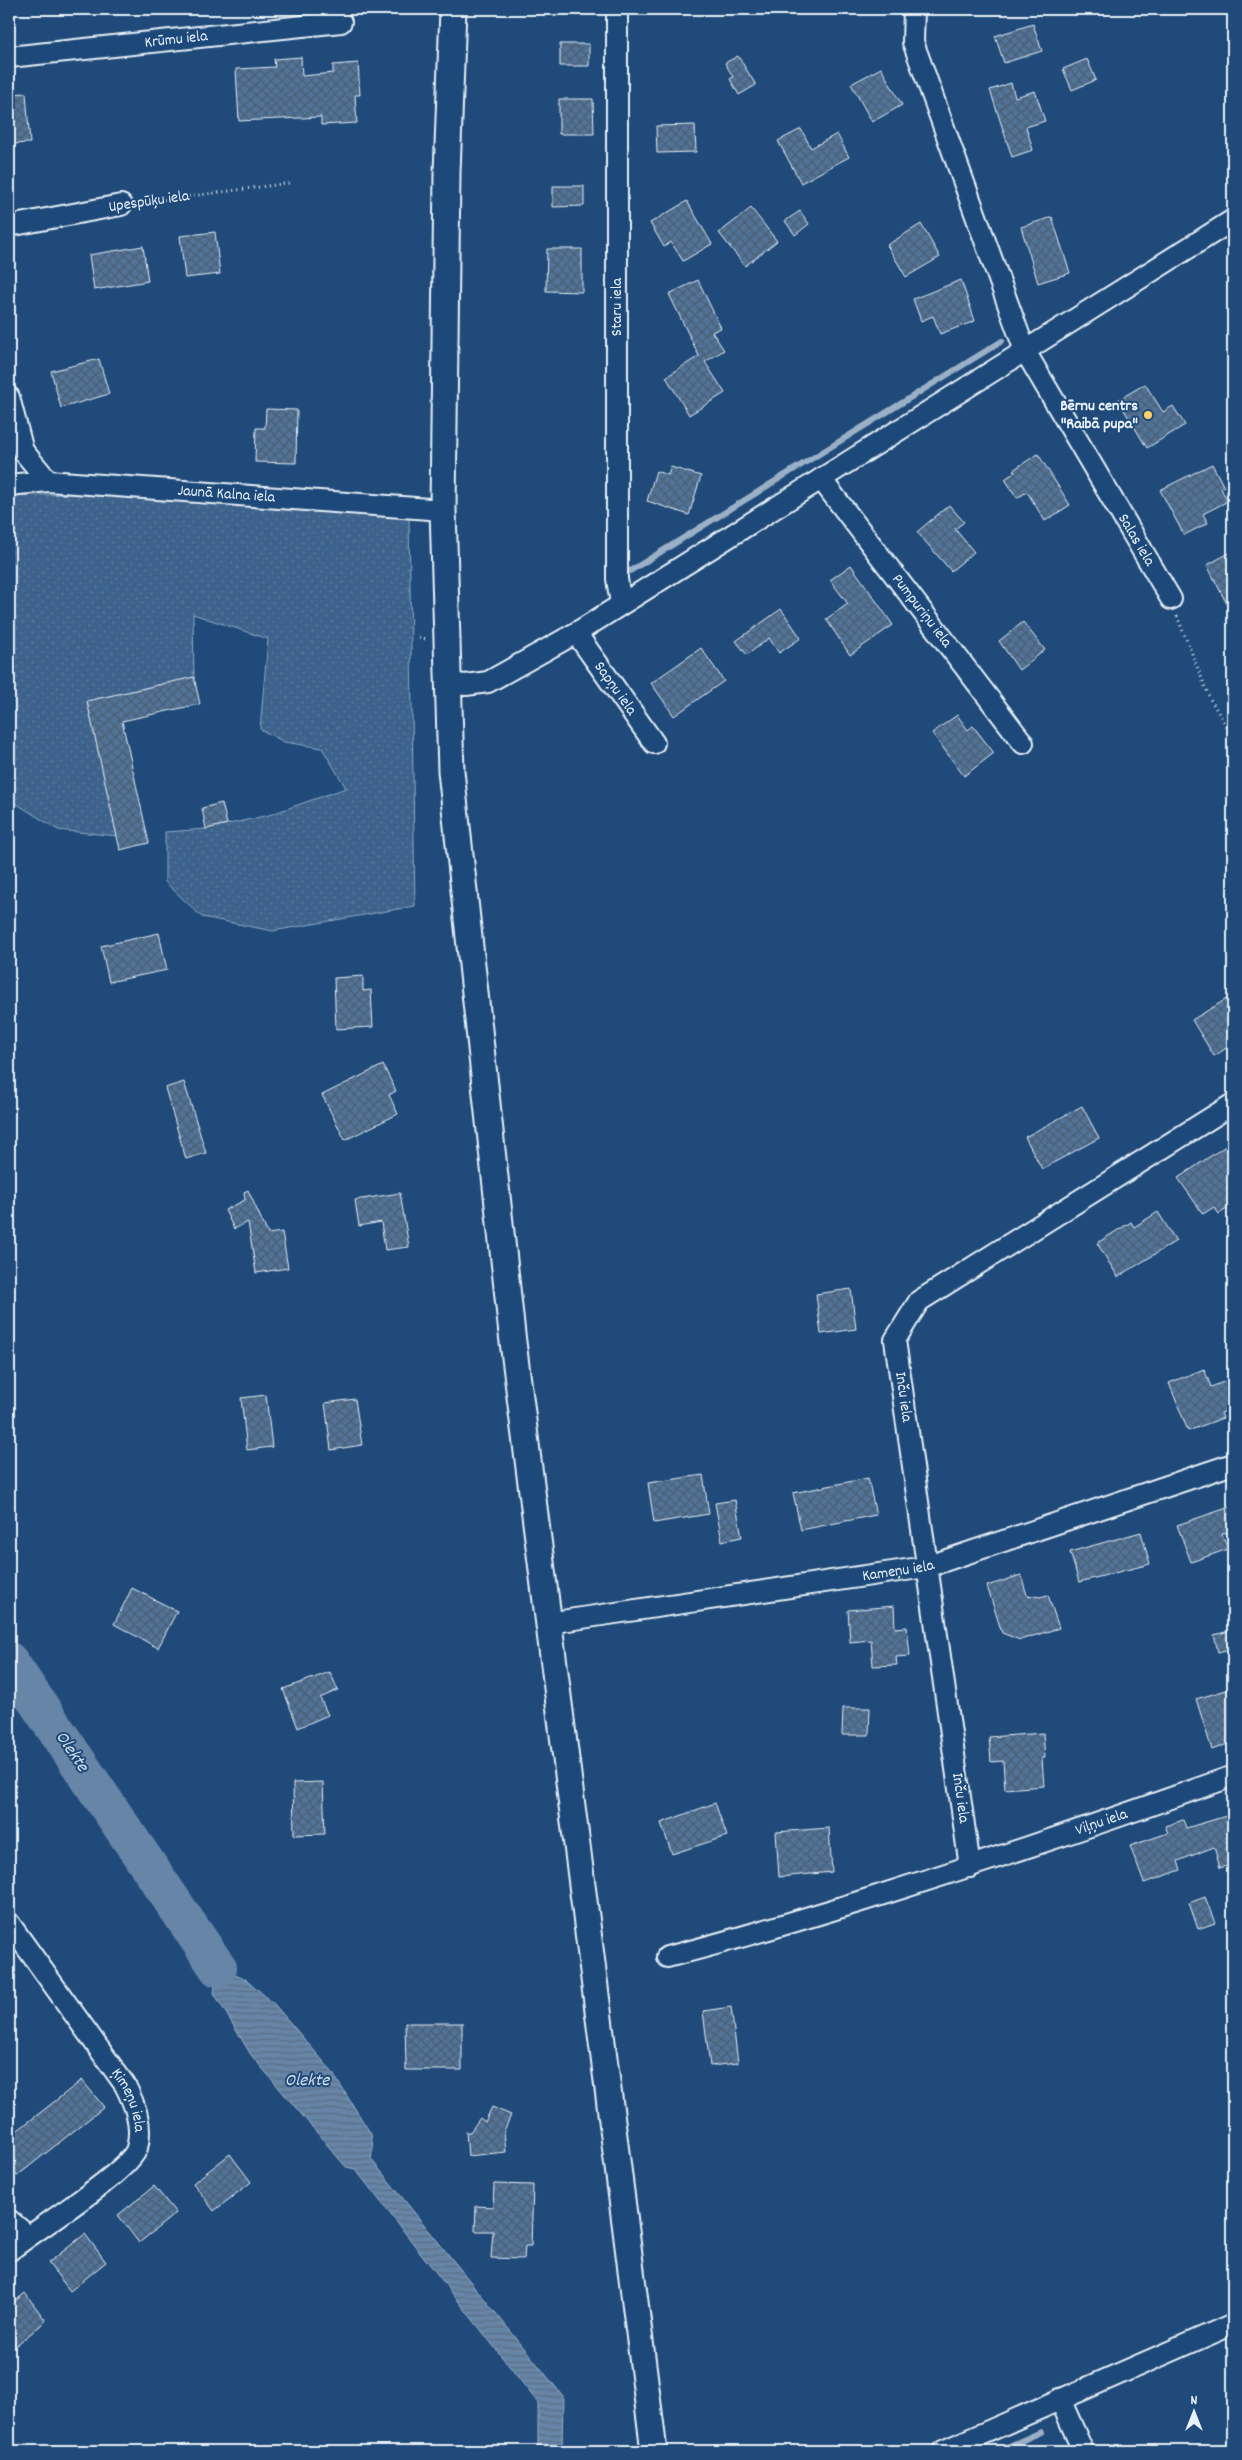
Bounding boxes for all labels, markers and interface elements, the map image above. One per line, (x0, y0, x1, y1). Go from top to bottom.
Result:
street label: Krūmu iela (143, 25, 209, 54)
street label: Upespūķu iela (107, 185, 191, 219)
street label: Staru iela (606, 277, 629, 336)
place label: Bērnu centrs "Raibā pupa" (1060, 395, 1138, 436)
marker: Bērnu centrs "Raibā pupa" (1142, 409, 1154, 421)
street label: Jaunā Kalna iela (177, 479, 276, 509)
street label: Salas iela (1112, 509, 1161, 571)
street label: Pumpuriņu iela (886, 569, 958, 653)
street label: Sapņu iela (588, 657, 643, 721)
street label: Inču iela (888, 1370, 918, 1424)
street label: Kameņu iela (861, 1553, 938, 1588)
water label: Olekte (48, 1727, 94, 1778)
street label: Inču iela (945, 1771, 975, 1825)
street label: Viļņu iela (1072, 1802, 1131, 1842)
street label: Ķimeņu iela (105, 2064, 151, 2133)
water label: Olekte (285, 2069, 330, 2094)
north arrow (1170, 2388, 1220, 2438)
text: N (1191, 2391, 1198, 2411)

